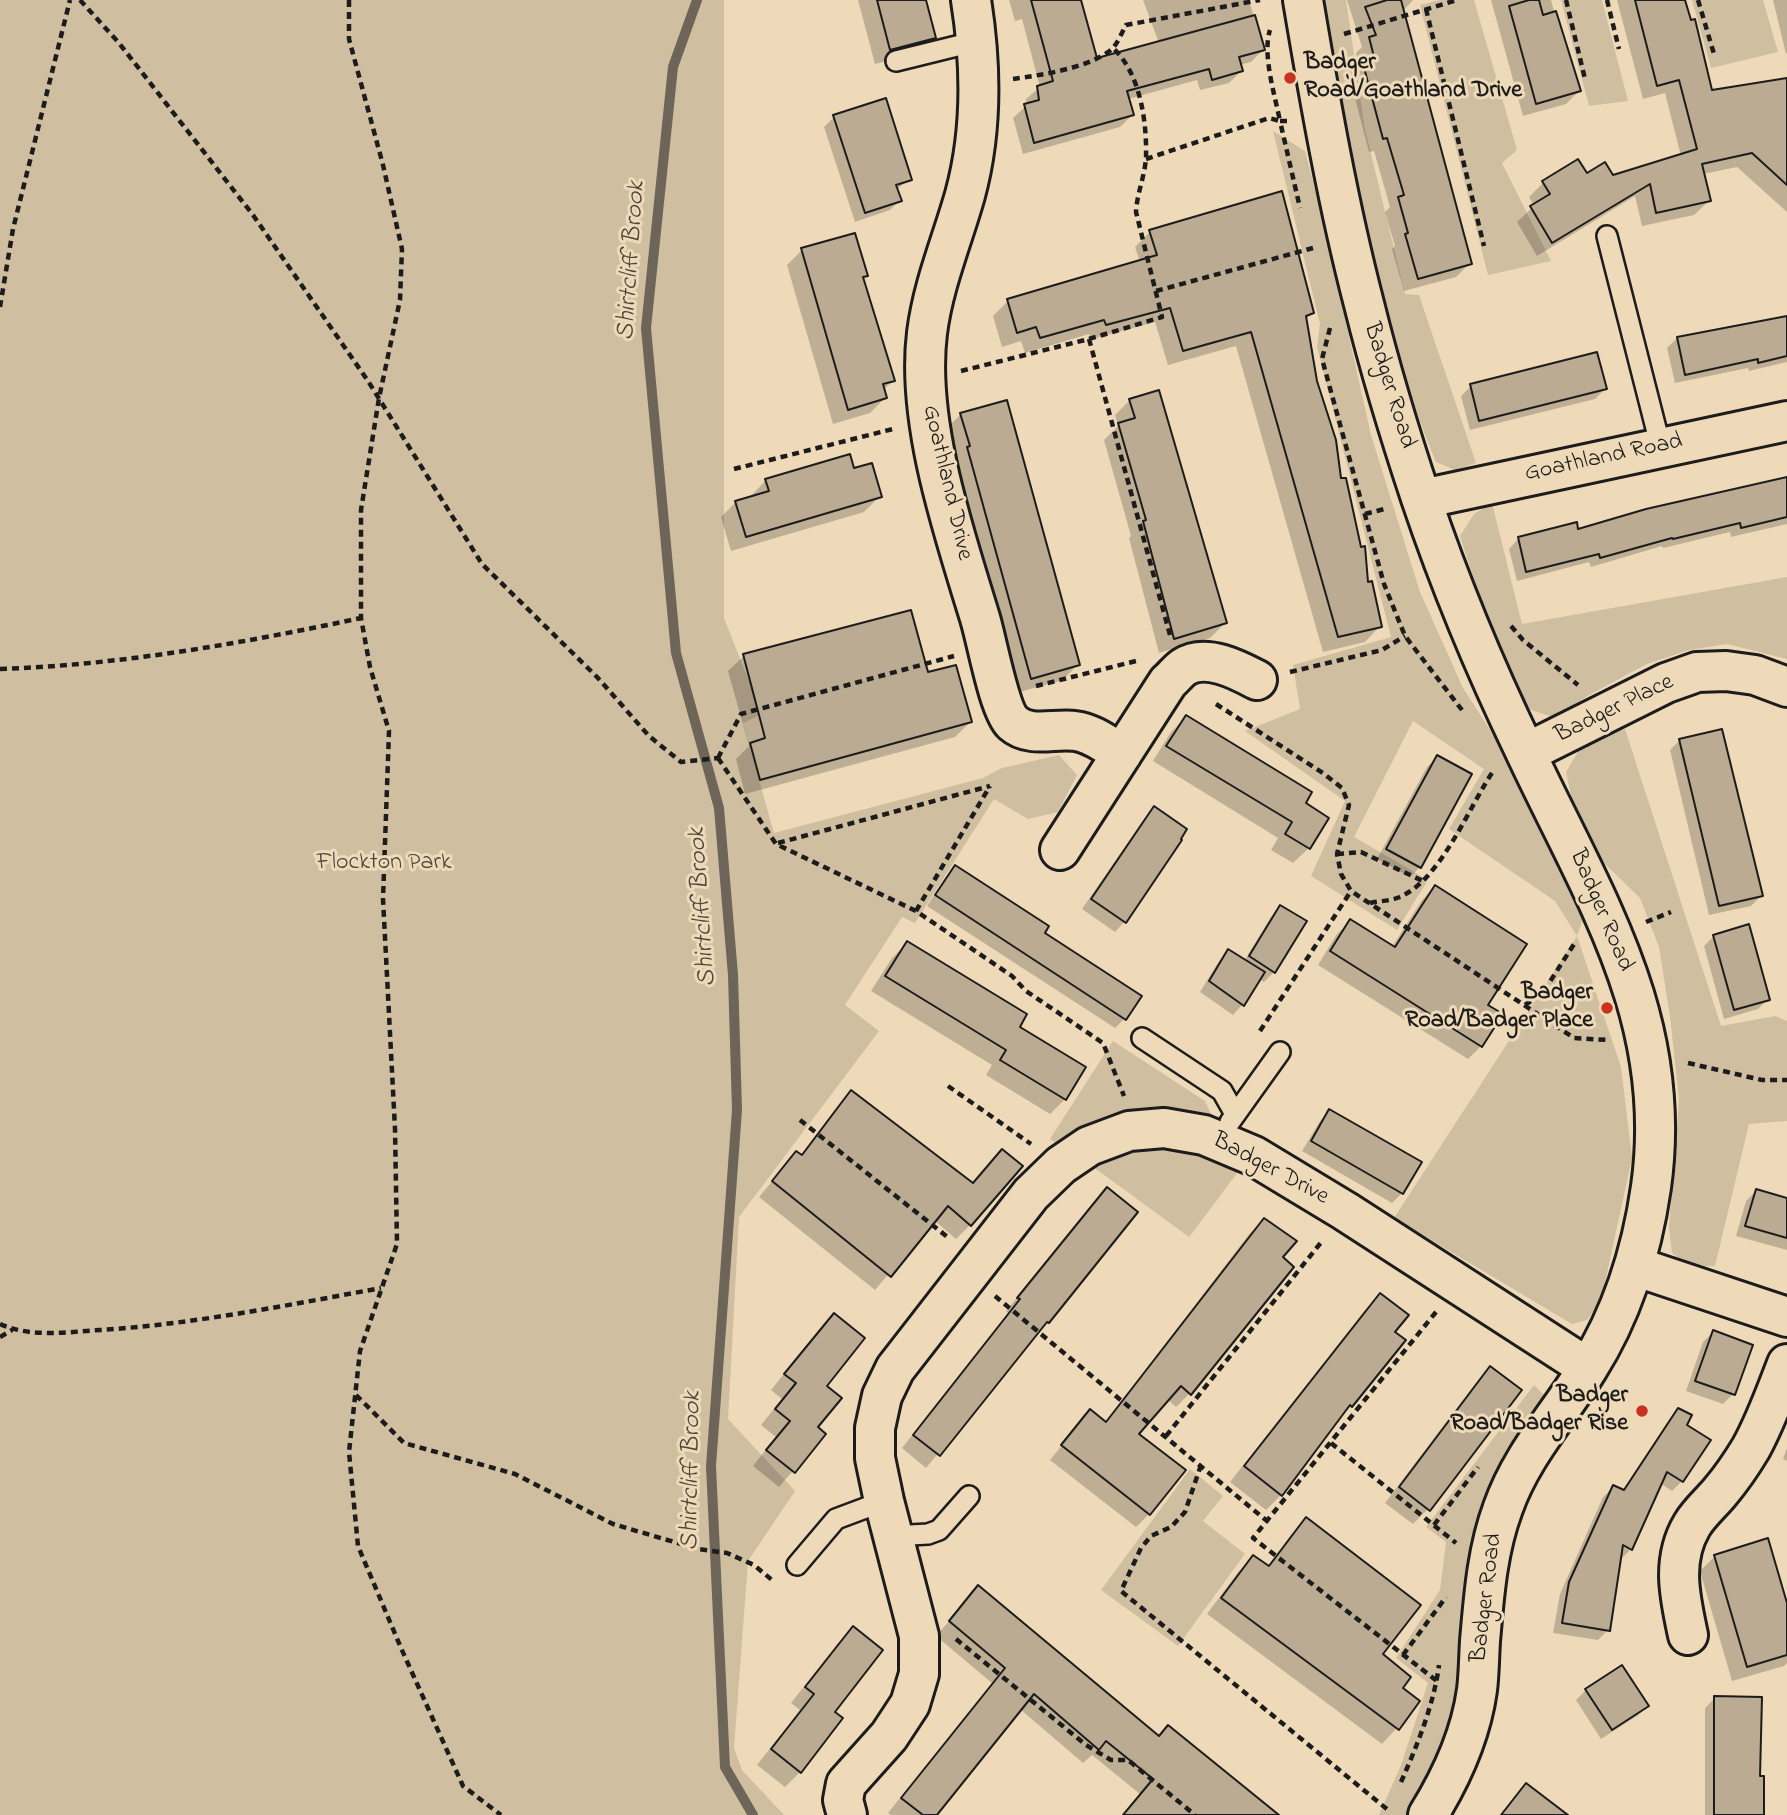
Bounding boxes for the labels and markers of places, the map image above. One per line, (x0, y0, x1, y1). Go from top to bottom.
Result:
place label: Badger Road/Goathland Drive (1304, 50, 1522, 106)
marker: Badger Road/Goathland Drive (1282, 70, 1298, 86)
place label: Badger Road/Badger Place (1405, 980, 1593, 1036)
marker: Badger Road/Badger Place (1599, 1000, 1615, 1016)
place label: Badger Road/Badger Rise (1450, 1383, 1628, 1439)
marker: Badger Road/Badger Rise (1634, 1403, 1650, 1419)

